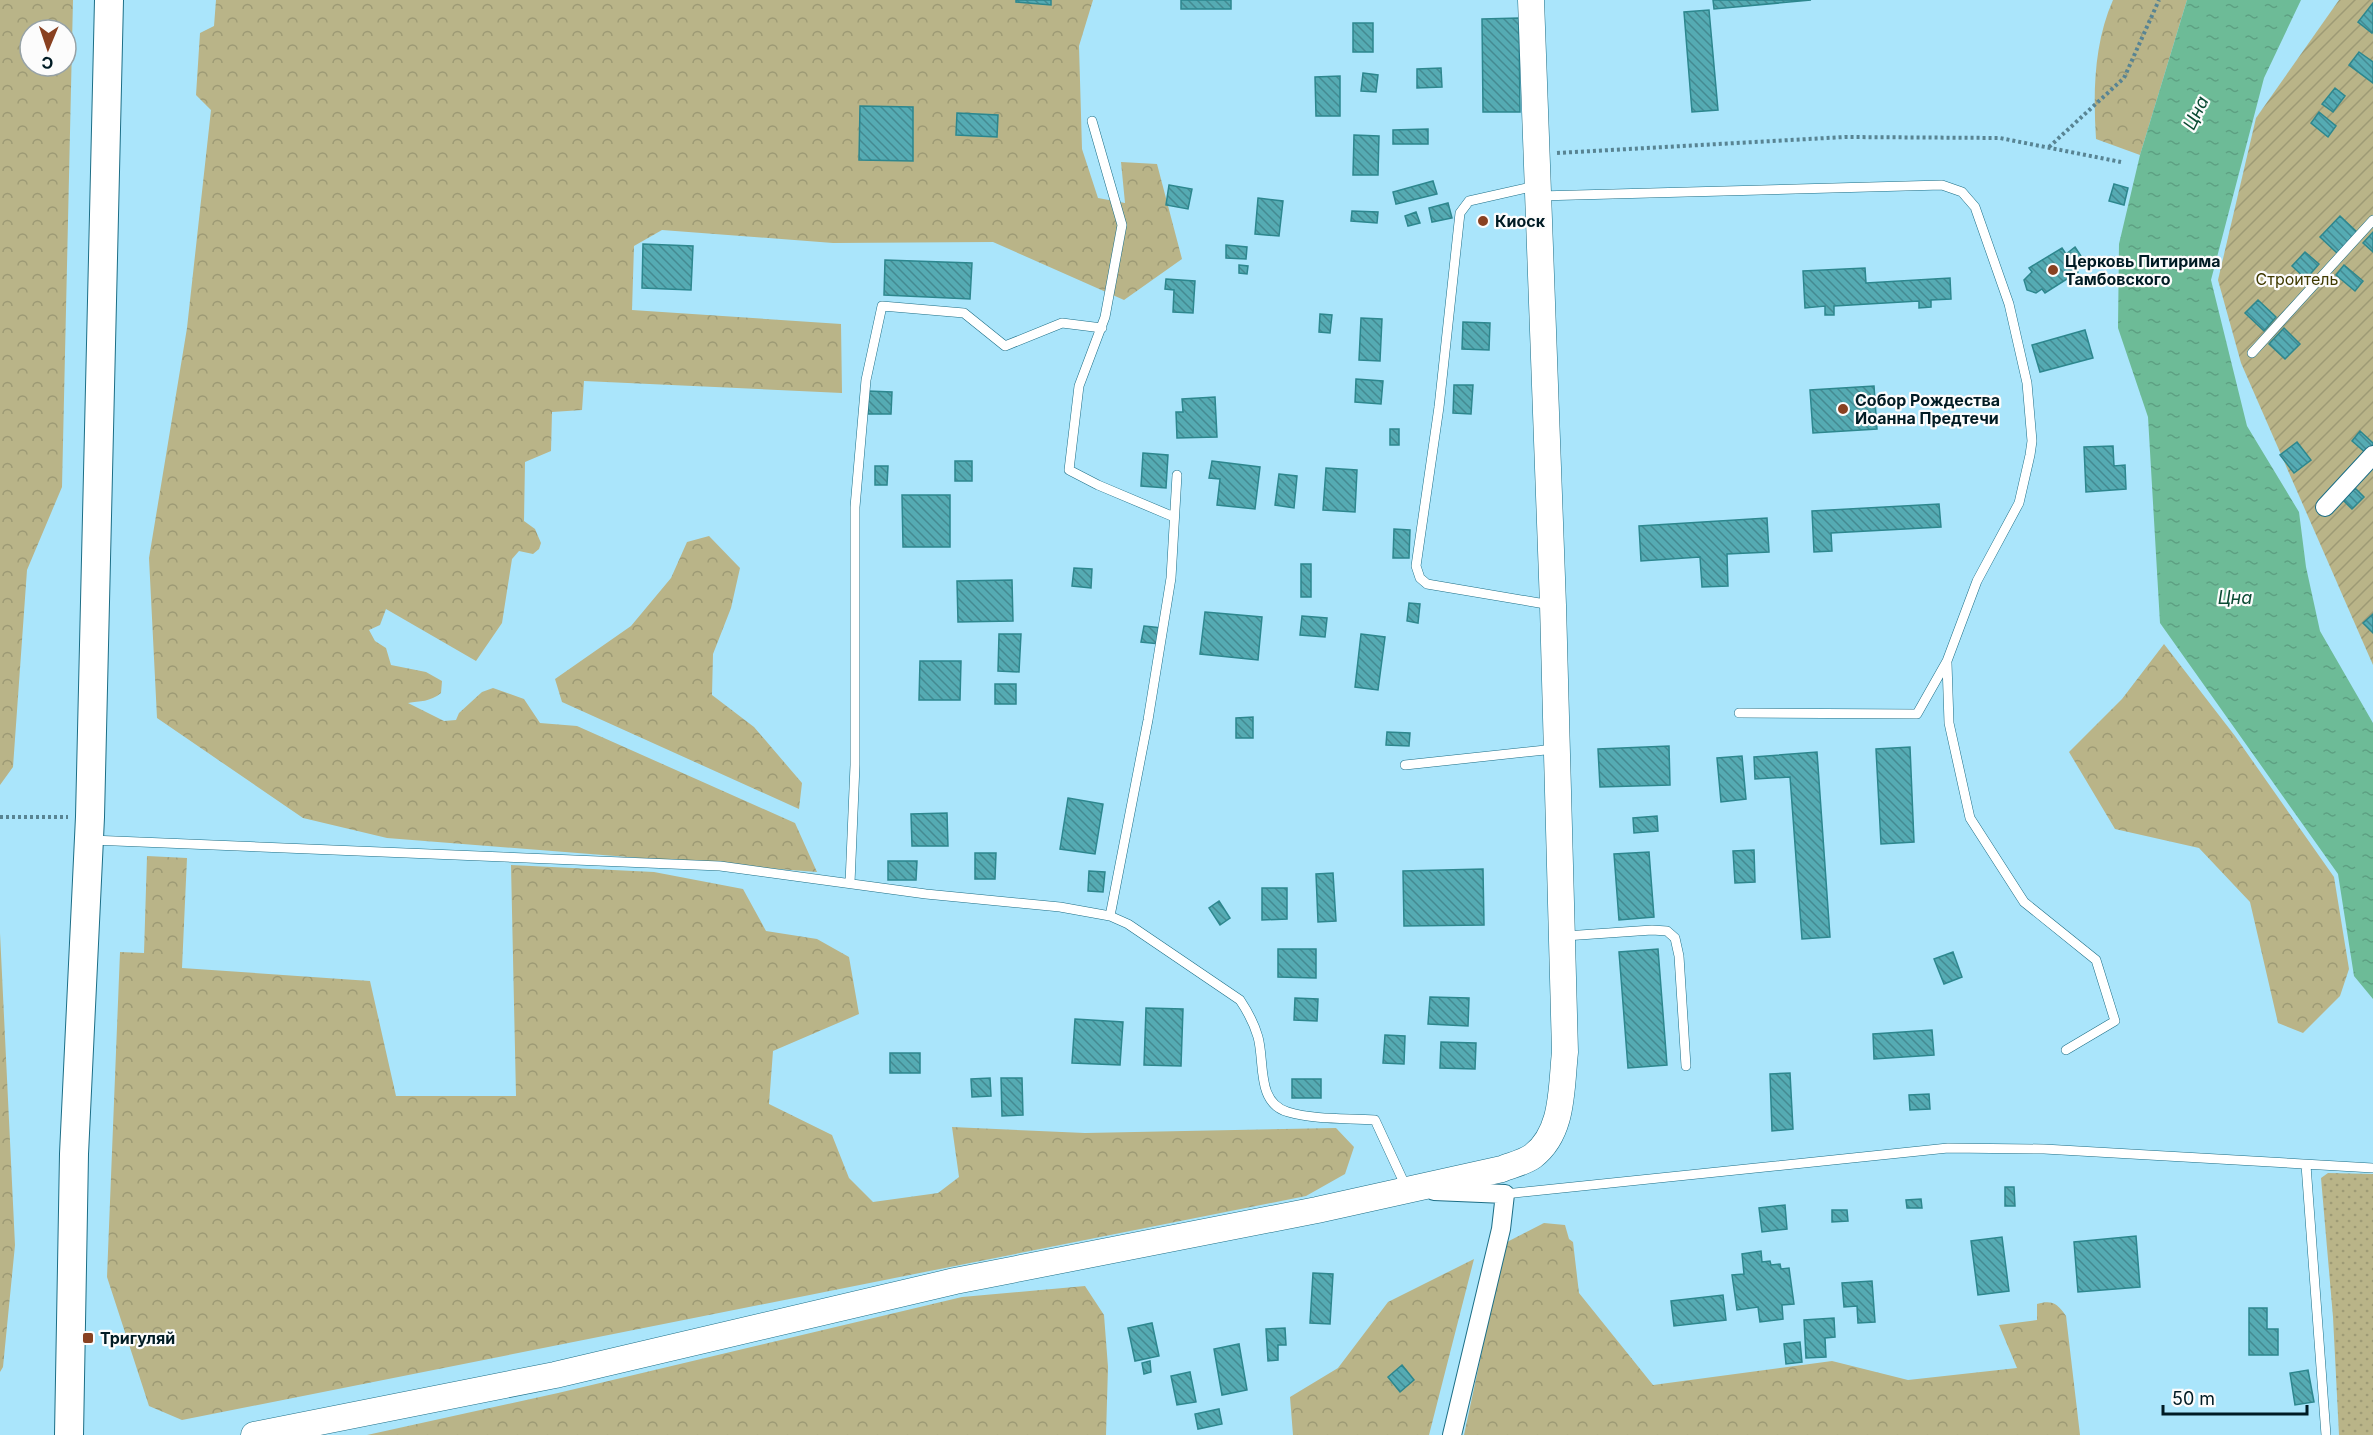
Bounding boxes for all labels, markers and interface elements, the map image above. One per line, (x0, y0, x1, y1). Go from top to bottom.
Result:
north arrow (18, 18, 78, 78)
text: С (41, 53, 54, 73)
water label: Цна (2179, 93, 2213, 133)
place label: Киоск (1495, 211, 1546, 231)
marker: Киоск (1476, 214, 1490, 228)
place label: Церковь Питирима Тамбовского (2065, 251, 2221, 289)
marker: Церковь Питирима Тамбовского (2046, 263, 2060, 277)
park label: Строитель (2256, 269, 2339, 289)
place label: Собор Рождества Иоанна Предтечи (1855, 390, 2000, 428)
marker: Собор Рождества Иоанна Предтечи (1836, 402, 1850, 416)
water label: Цна (2218, 587, 2252, 608)
place label: Тригуляй (100, 1328, 175, 1348)
marker: Тригуляй (81, 1331, 95, 1345)
scale bar (2163, 1378, 2307, 1416)
text: 50 m (2172, 1388, 2215, 1409)

